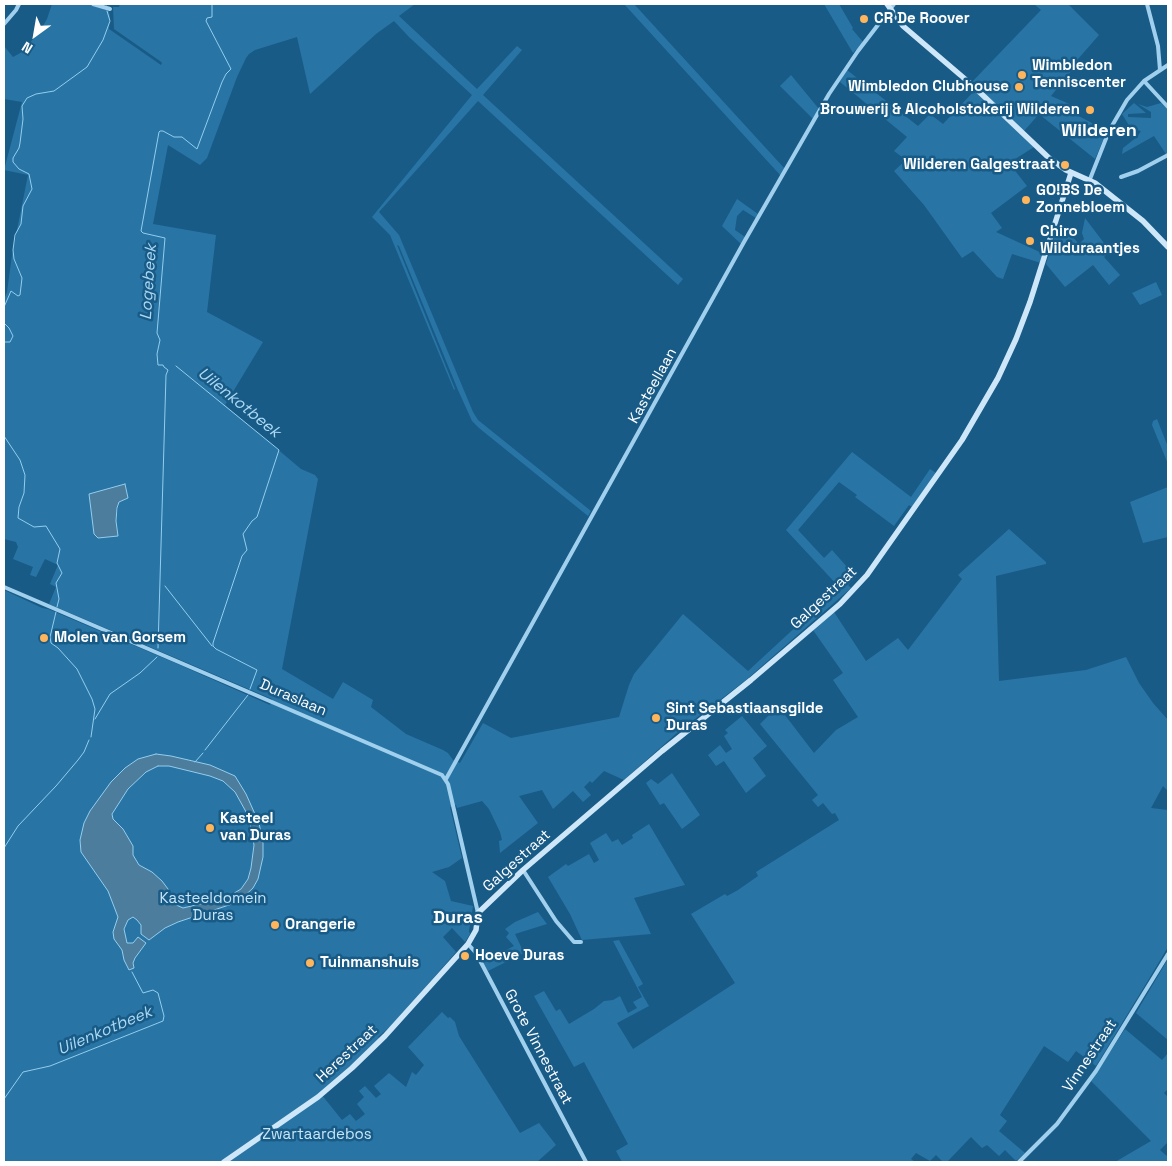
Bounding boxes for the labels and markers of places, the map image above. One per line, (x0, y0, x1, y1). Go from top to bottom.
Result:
place label: CR De Roover (874, 10, 970, 28)
marker: CR De Roover (858, 13, 870, 25)
place label: Wimbledon Tenniscenter (1032, 57, 1126, 92)
marker: Wimbledon Tenniscenter (1016, 69, 1028, 81)
place label: Wimbledon Clubhouse (848, 78, 1009, 96)
marker: Wimbledon Clubhouse (1013, 81, 1025, 93)
place label: Brouwerij & Alcoholstokerij Wilderen (820, 101, 1080, 119)
marker: Brouwerij & Alcoholstokerij Wilderen (1084, 104, 1096, 116)
place label: Wilderen Galgestraat (903, 156, 1055, 174)
marker: Wilderen Galgestraat (1059, 159, 1071, 171)
place label: GO!BS De Zonnebloem (1036, 182, 1125, 217)
marker: GO!BS De Zonnebloem (1020, 194, 1032, 206)
place label: Chiro Wilduraantjes (1040, 223, 1140, 258)
marker: Chiro Wilduraantjes (1024, 235, 1036, 247)
place label: Molen van Gorsem (54, 629, 186, 647)
marker: Molen van Gorsem (38, 632, 50, 644)
place label: Sint Sebastiaansgilde Duras (666, 700, 823, 735)
marker: Sint Sebastiaansgilde Duras (650, 712, 662, 724)
place label: Kasteel van Duras (220, 810, 291, 845)
marker: Kasteel van Duras (204, 822, 216, 834)
place label: Orangerie (285, 916, 356, 934)
marker: Orangerie (269, 919, 281, 931)
place label: Hoeve Duras (475, 947, 564, 965)
marker: Hoeve Duras (459, 950, 471, 962)
place label: Tuinmanshuis (320, 954, 419, 972)
marker: Tuinmanshuis (304, 957, 316, 969)

